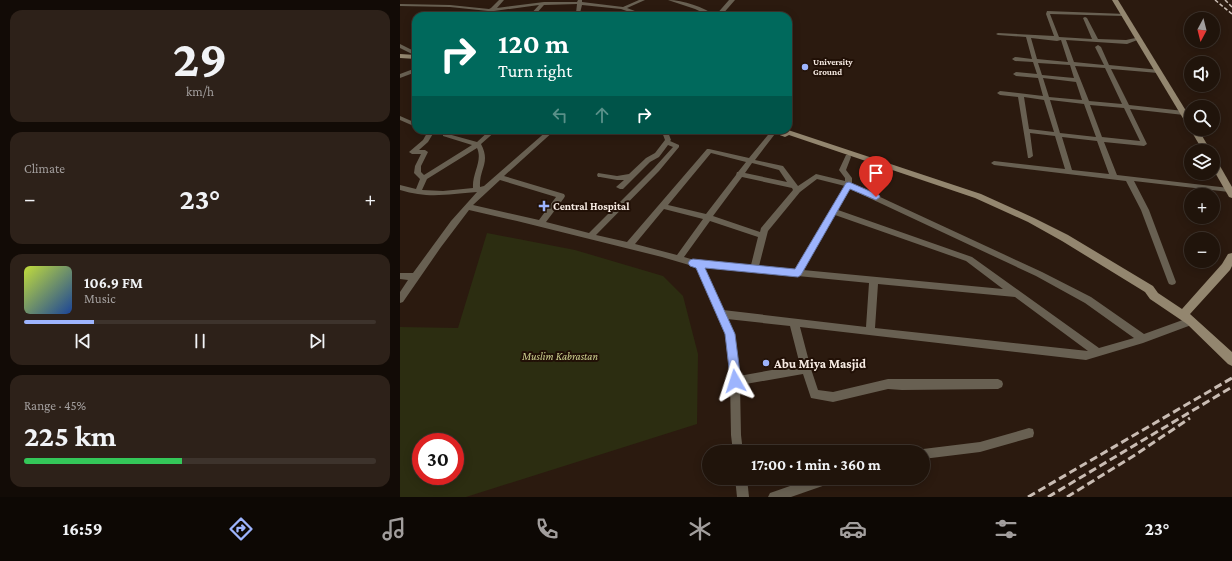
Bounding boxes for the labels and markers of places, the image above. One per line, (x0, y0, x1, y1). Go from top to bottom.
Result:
place label: University Ground (813, 57, 853, 77)
marker: University Ground (800, 62, 810, 72)
pin (859, 156, 893, 197)
marker: Central Hospital (538, 200, 550, 212)
place label: Central Hospital (553, 200, 630, 212)
place label: Abu Miya Masjid (773, 356, 866, 372)
marker: Abu Miya Masjid (761, 358, 771, 368)

